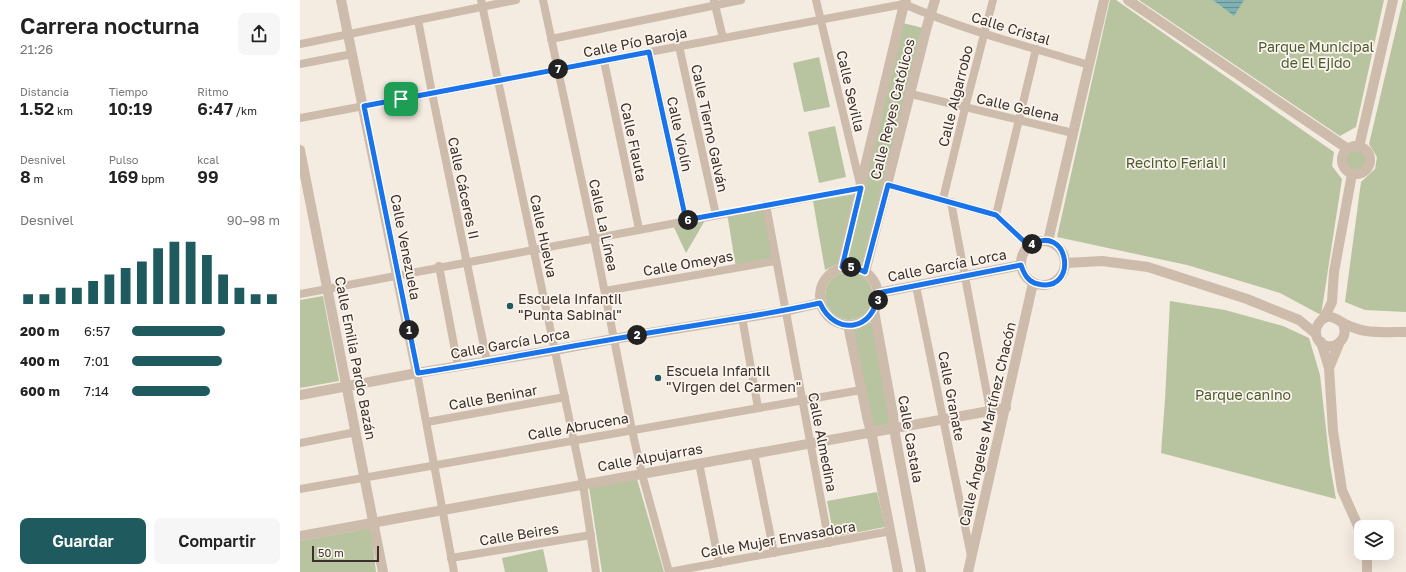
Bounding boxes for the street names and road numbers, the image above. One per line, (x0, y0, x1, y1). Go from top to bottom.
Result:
street label: Calle Cristal (969, 8, 1053, 48)
street label: Calle Pío Baroja (582, 24, 688, 60)
street label: Calle Reyes Católicos (866, 37, 918, 181)
street label: Calle Algarrobo (934, 43, 976, 149)
street label: Calle Sevilla (833, 49, 869, 133)
street label: Calle Tierno Galván (688, 63, 732, 193)
street label: Calle Galena (975, 89, 1061, 125)
street label: Calle Violín (664, 95, 696, 173)
street label: Calle Flauta (617, 101, 651, 183)
street label: Calle Cáceres II (445, 135, 483, 241)
street label: Calle La Línea (586, 177, 622, 273)
street label: Calle Venezuela (387, 193, 425, 301)
street label: Calle Huelva (527, 193, 561, 279)
street label: Calle García Lorca (886, 245, 1008, 285)
street label: Calle Omeyas (642, 247, 734, 279)
street label: Calle Emilia Pardo Bazán (332, 275, 380, 441)
street label: Calle Ángeles Martínez Chacón (955, 320, 1019, 528)
street label: Calle García Lorca (449, 324, 571, 362)
street label: Calle Granate (935, 350, 969, 442)
street label: Calle Beninar (447, 381, 539, 413)
street label: Calle Almedina (805, 391, 841, 493)
street label: Calle Castala (895, 394, 927, 484)
street label: Calle Abrucena (526, 409, 630, 443)
street label: Calle Alpujarras (596, 439, 704, 475)
street label: Calle Mujer Envasadora (699, 517, 857, 561)
street label: Calle Beires (478, 519, 560, 549)

